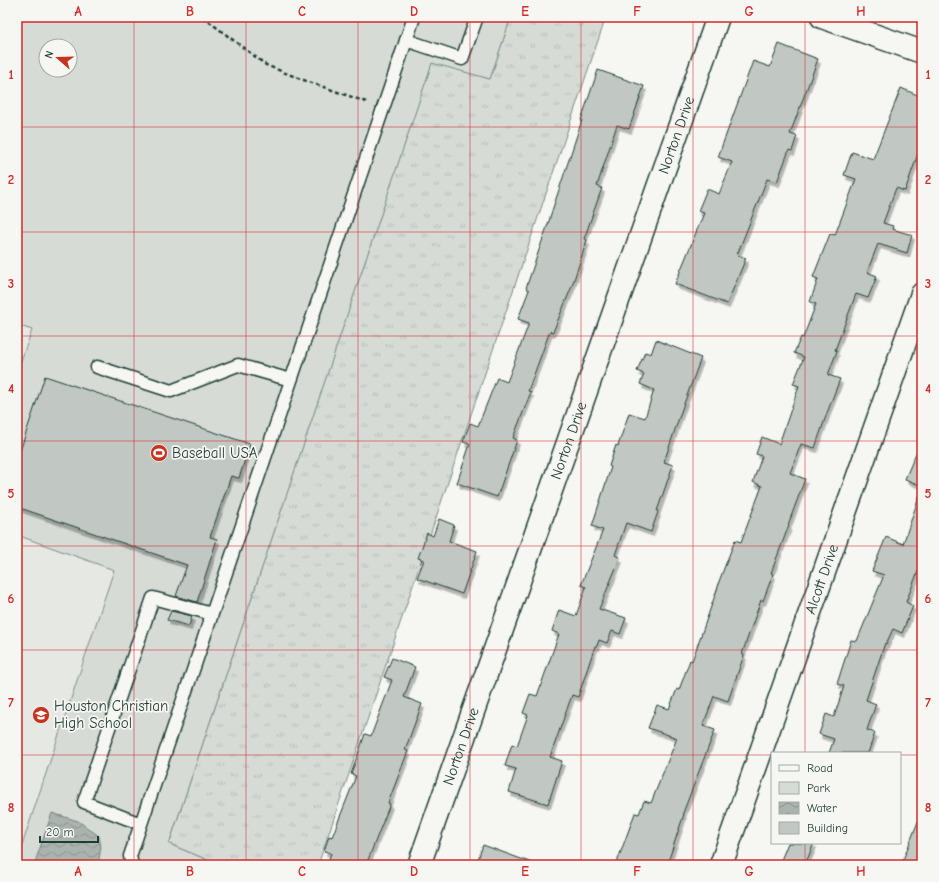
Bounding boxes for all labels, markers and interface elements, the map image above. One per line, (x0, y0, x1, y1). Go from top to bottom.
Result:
text: A (74, 4, 82, 19)
text: B (186, 4, 194, 19)
text: C (298, 4, 306, 19)
text: D (410, 4, 418, 19)
text: E (521, 4, 529, 19)
text: F (633, 4, 641, 19)
text: G (744, 4, 754, 19)
text: H (856, 4, 866, 19)
north arrow (38, 38, 78, 78)
text: N (42, 49, 56, 60)
text: 1 (8, 67, 14, 82)
text: 1 (925, 67, 931, 82)
street label: Norton Drive (654, 93, 699, 176)
text: 2 (8, 172, 14, 187)
text: 2 (925, 172, 931, 187)
text: 3 (8, 276, 14, 291)
text: 3 (925, 276, 931, 291)
text: 4 (8, 381, 14, 396)
text: 4 (925, 381, 931, 396)
street label: Norton Drive (547, 399, 591, 482)
sports icon: Baseball USA (149, 443, 169, 463)
place label: Baseball USA (172, 444, 258, 462)
text: 5 (8, 486, 15, 501)
text: 5 (925, 486, 932, 501)
street label: Alcott Drive (801, 541, 842, 617)
text: 6 (8, 591, 15, 606)
text: 6 (925, 591, 932, 606)
text: 7 (8, 695, 14, 710)
text: 7 (925, 695, 931, 710)
place label: Houston Christian High School (54, 697, 168, 732)
street label: Norton Drive (439, 704, 483, 787)
school or university icon: Houston Christian High School (31, 705, 51, 725)
legend (771, 752, 901, 844)
text: Road (807, 761, 833, 775)
text: Park (807, 781, 830, 795)
text: 8 (8, 800, 14, 815)
text: 8 (925, 800, 931, 815)
text: Water (807, 801, 837, 815)
scale bar (40, 818, 98, 844)
text: Building (807, 821, 848, 835)
text: 20 m (46, 825, 74, 839)
text: A (74, 864, 82, 879)
text: B (186, 864, 194, 879)
text: C (298, 864, 306, 879)
text: D (410, 864, 418, 879)
text: E (521, 864, 529, 879)
text: F (633, 864, 641, 879)
text: G (744, 864, 754, 879)
text: H (856, 864, 866, 879)

